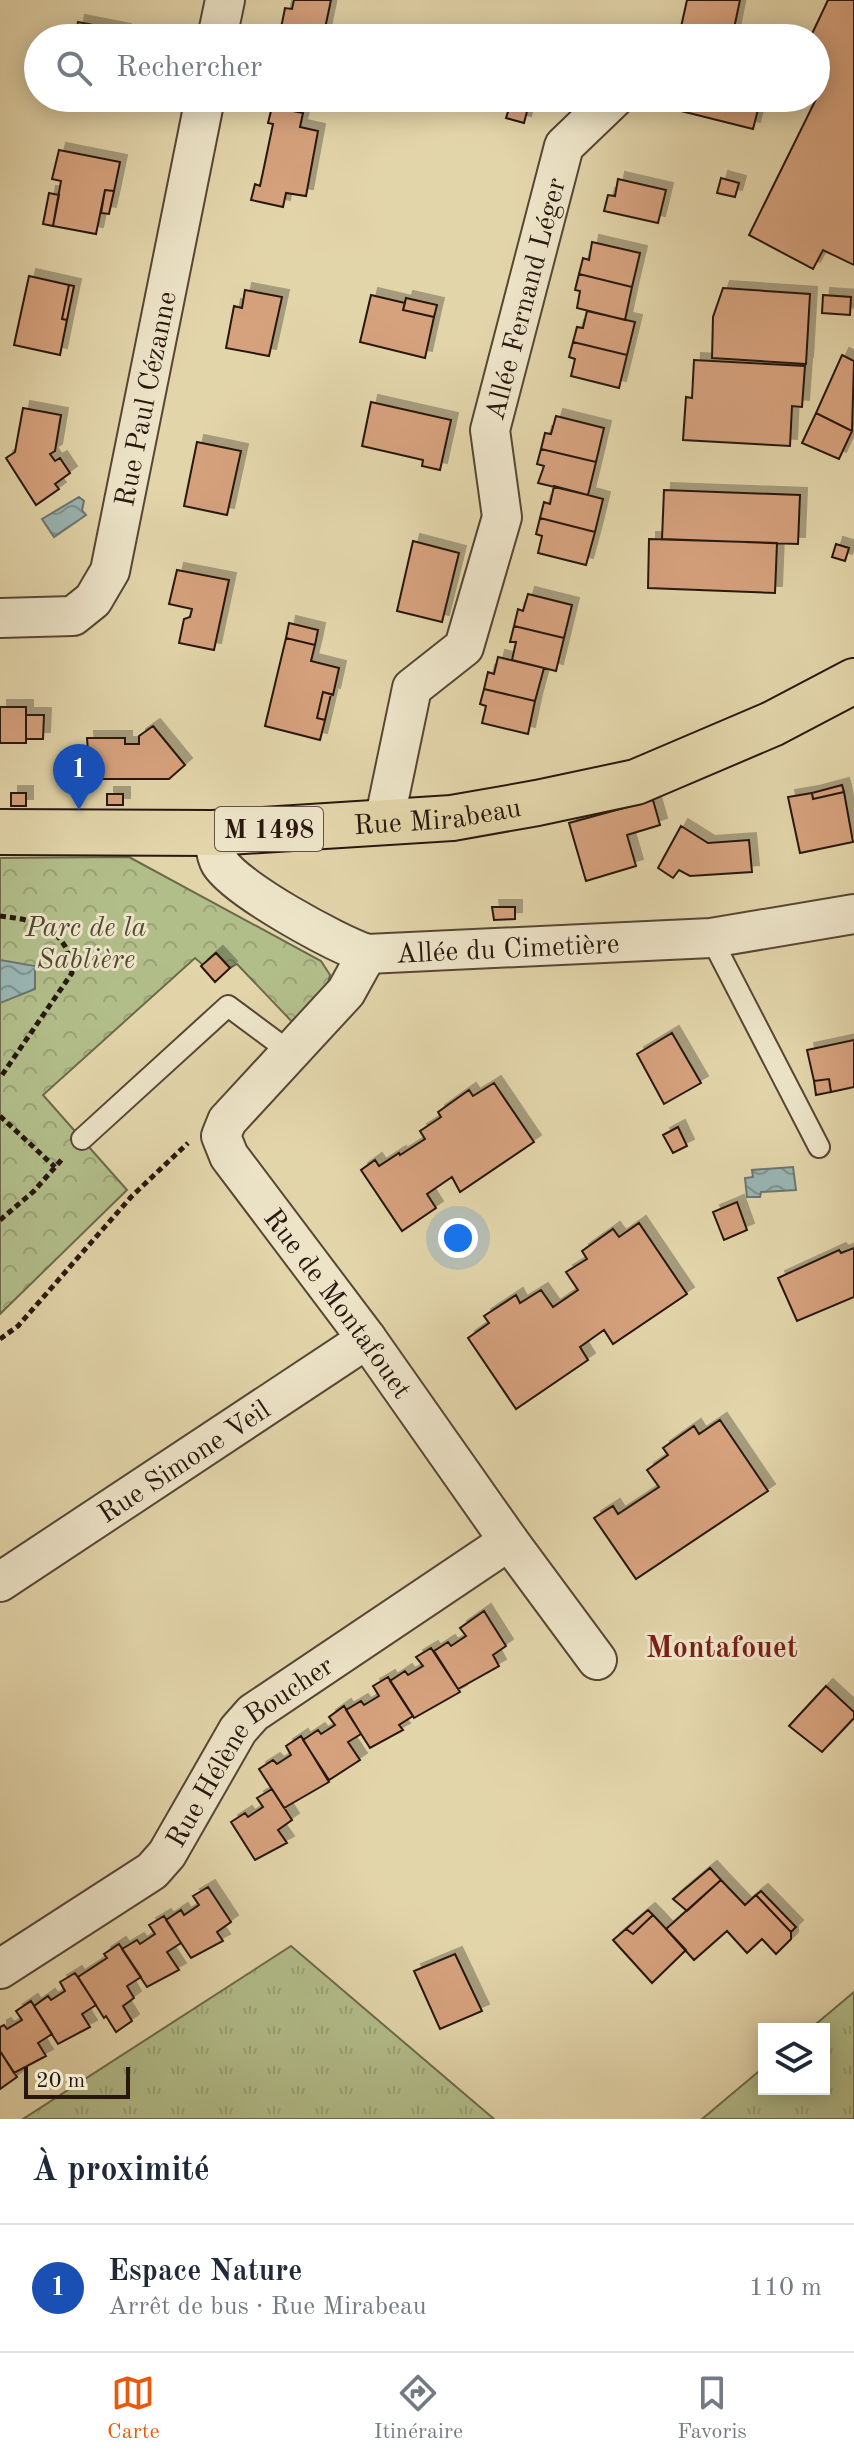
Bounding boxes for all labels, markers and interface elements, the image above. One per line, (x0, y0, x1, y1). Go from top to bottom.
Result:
search box (24, 24, 830, 112)
icon: search (52, 46, 96, 90)
text: Rechercher (116, 53, 262, 83)
street label: Allée Fernand Léger (482, 175, 572, 424)
street label: Rue Paul Cézanne (112, 289, 183, 509)
pin: 1 (53, 744, 105, 810)
street label: Rue Mirabeau (353, 795, 524, 841)
road number: M 1498 (215, 807, 323, 851)
park label: Parc de la Sablière (24, 915, 147, 975)
street label: Allée du Cimetière (395, 931, 620, 970)
street label: Rue de Montafouet (257, 1205, 415, 1405)
your location (438, 1218, 478, 1258)
street label: Rue Simone Veil (94, 1396, 276, 1530)
district label: Montafouet (646, 1634, 798, 1664)
street label: Rue Hélène Boucher (163, 1652, 339, 1853)
map controls (758, 2023, 830, 2095)
button: layers (758, 2023, 830, 2095)
scale bar (24, 2063, 130, 2099)
text: 20 m (36, 2070, 85, 2092)
text: À proximité (32, 2154, 210, 2188)
text: Espace Nature (108, 2257, 303, 2287)
text: 1 (50, 2275, 66, 2301)
text: 110 m (749, 2275, 822, 2301)
text: Arrêt de bus · Rue Mirabeau (108, 2294, 427, 2320)
tab: Carte (107, 2371, 160, 2446)
tab: Itinéraire (374, 2371, 463, 2446)
tab: Favoris (677, 2371, 747, 2446)

